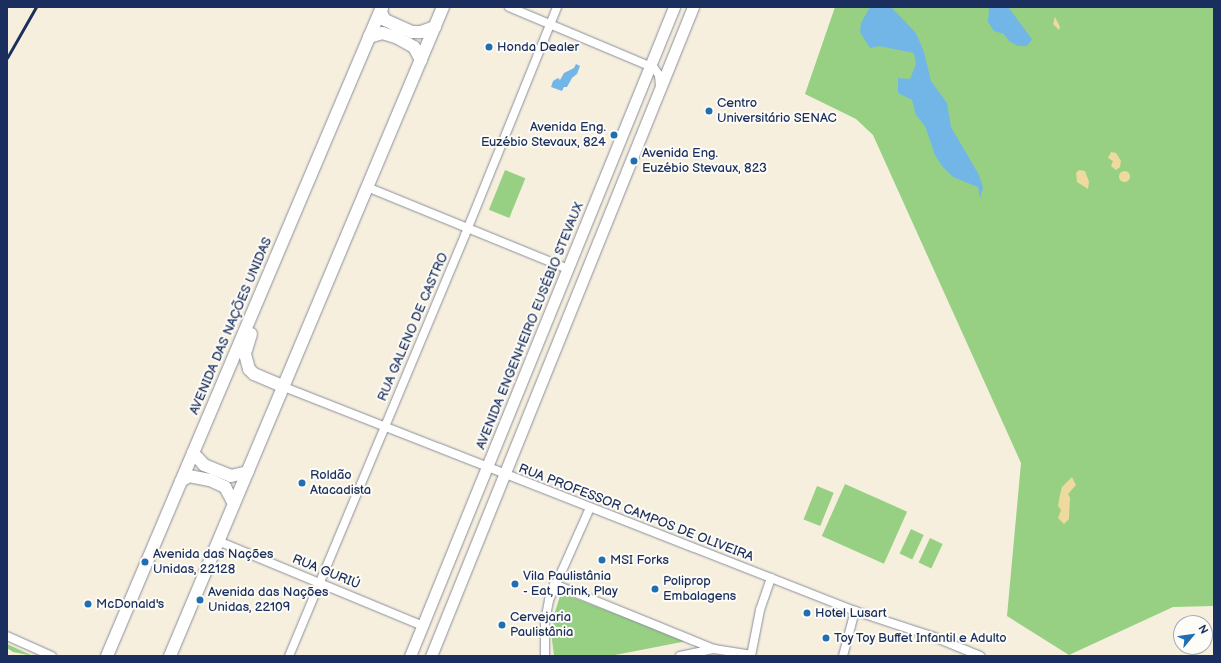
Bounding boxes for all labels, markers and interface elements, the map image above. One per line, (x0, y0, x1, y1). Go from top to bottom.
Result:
place label: Honda Dealer (497, 39, 579, 55)
marker: Honda Dealer (484, 42, 494, 52)
place label: Centro Universitário SENAC (717, 96, 837, 127)
marker: Centro Universitário SENAC (704, 106, 714, 116)
place label: Avenida Eng. Euzébio Stevaux, 824 (481, 120, 606, 151)
marker: Avenida Eng. Euzébio Stevaux, 824 (609, 130, 619, 140)
place label: Avenida Eng. Euzébio Stevaux, 823 (642, 146, 767, 177)
marker: Avenida Eng. Euzébio Stevaux, 823 (629, 156, 639, 166)
street label: AVENIDA ENGENHEIRO EUSÉBIO STEVAUX (473, 200, 587, 452)
street label: AVENIDA DAS NAÇÕES UNIDAS (186, 235, 276, 417)
street label: RUA GALENO DE CASTRO (375, 250, 451, 404)
street label: RUA PROFESSOR CAMPOS DE OLIVEIRA (516, 461, 756, 565)
place label: Roldão Atacadista (310, 468, 371, 499)
marker: Roldão Atacadista (297, 478, 307, 488)
place label: Avenida das Nações Unidas, 22128 (153, 547, 273, 578)
street label: RUA GURIÚ (290, 551, 362, 593)
place label: MSI Forks (610, 552, 669, 568)
marker: MSI Forks (597, 555, 607, 565)
marker: Avenida das Nações Unidas, 22128 (140, 557, 150, 567)
place label: Vila Paulistânia - Eat, Drink, Play (523, 569, 618, 600)
place label: Poliprop Embalagens (663, 574, 736, 605)
marker: Vila Paulistânia - Eat, Drink, Play (510, 579, 520, 589)
marker: Poliprop Embalagens (650, 584, 660, 594)
place label: Avenida das Nações Unidas, 22109 (208, 585, 328, 616)
marker: Avenida das Nações Unidas, 22109 (195, 595, 205, 605)
place label: McDonald's (96, 596, 164, 612)
marker: McDonald's (83, 599, 93, 609)
place label: Hotel Lusart (815, 605, 887, 621)
marker: Hotel Lusart (802, 608, 812, 618)
place label: Cervejaria Paulistânia (510, 610, 573, 641)
north arrow (1173, 615, 1213, 655)
marker: Cervejaria Paulistânia (497, 620, 507, 630)
text: N (1195, 623, 1211, 636)
place label: Toy Toy Buffet Infantil e Adulto (834, 630, 1009, 646)
marker: Toy Toy Buffet Infantil e Adulto (821, 633, 831, 643)

